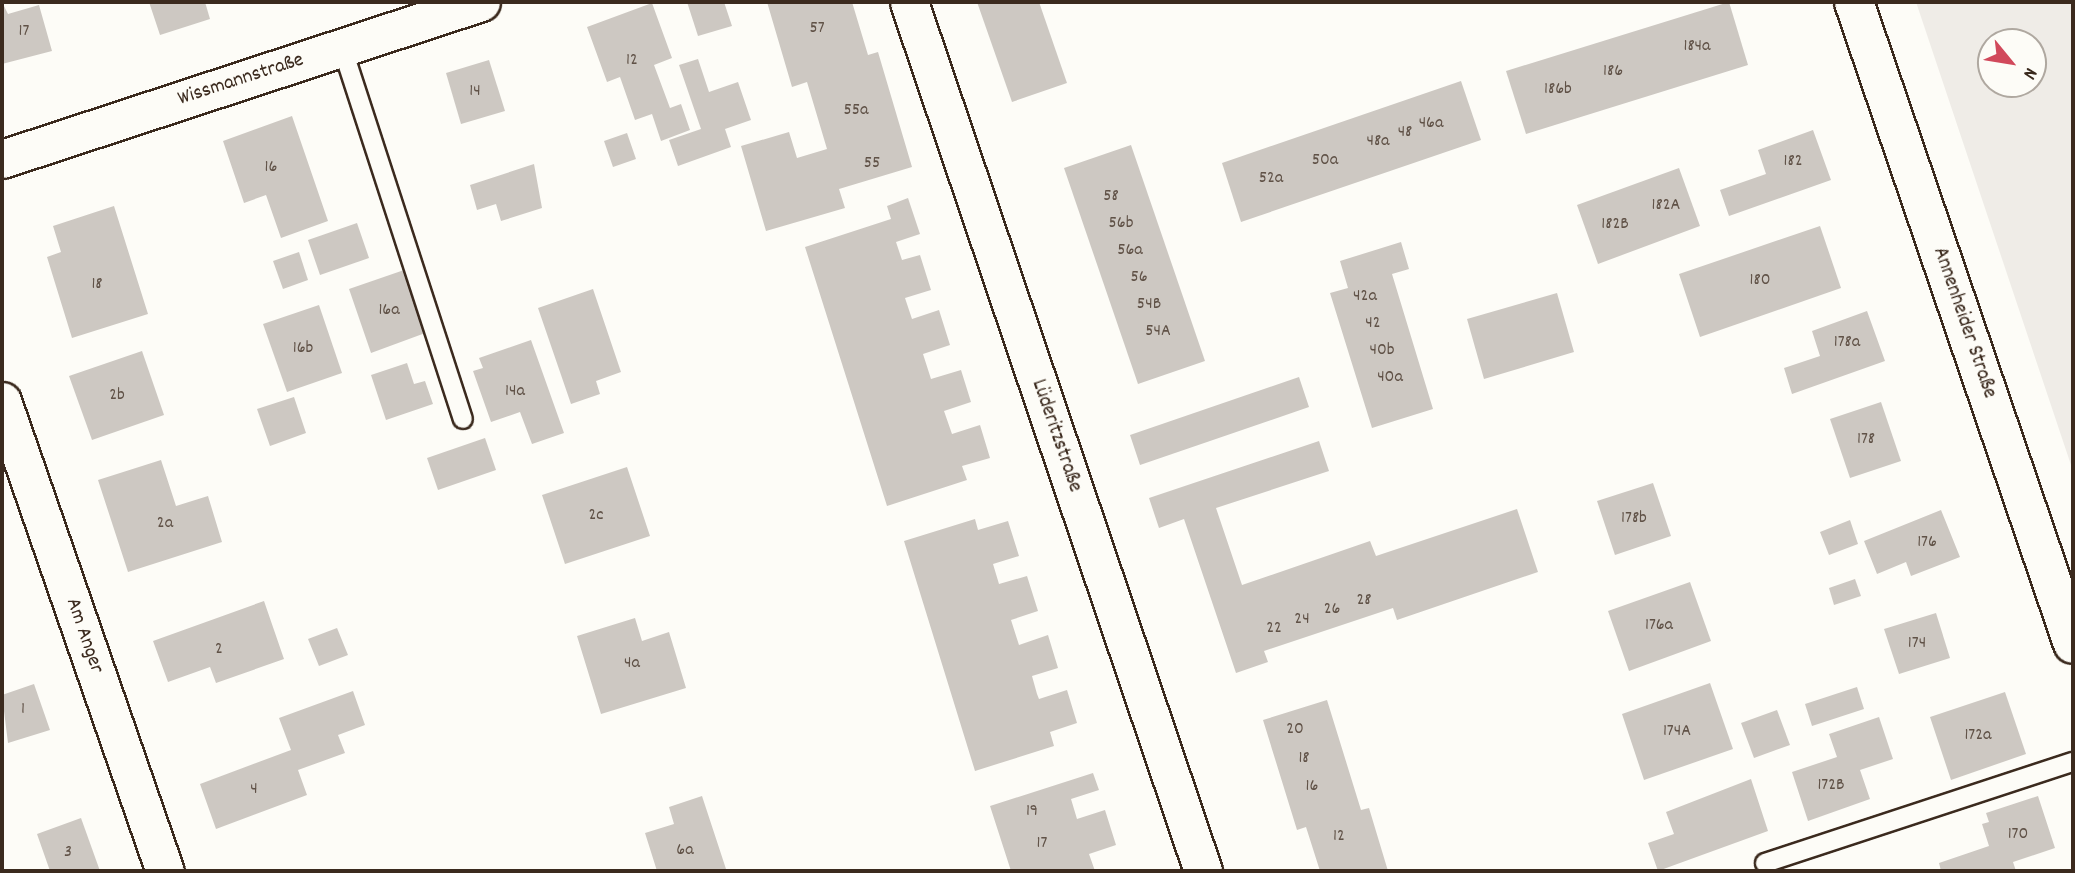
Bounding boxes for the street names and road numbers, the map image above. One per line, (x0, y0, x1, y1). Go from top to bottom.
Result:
street label: Wissmannstraße (175, 48, 307, 112)
street label: Annenheider Straße (1926, 244, 2002, 402)
street label: Lüderitzstraße (1025, 376, 1087, 496)
street label: Am Anger (59, 595, 109, 677)

